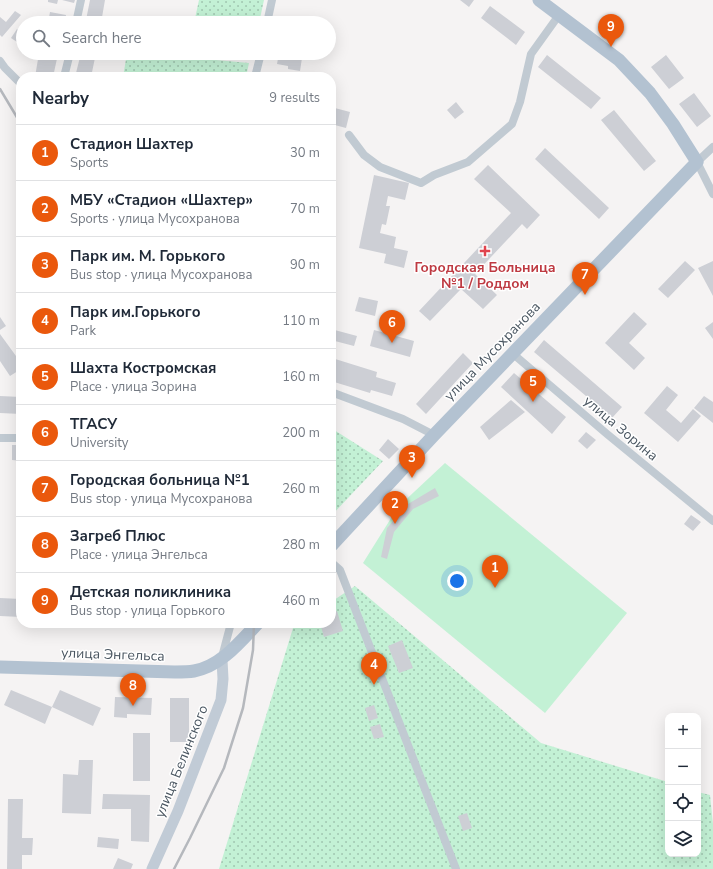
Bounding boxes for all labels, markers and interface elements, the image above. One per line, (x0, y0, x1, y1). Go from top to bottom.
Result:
pin: 9 (598, 14, 624, 47)
search box (16, 16, 336, 60)
icon: search (30, 27, 52, 49)
text: Search here (62, 28, 142, 48)
text: Nearby (32, 87, 89, 110)
text: 9 results (269, 89, 320, 107)
text: Стадион Шахтер (70, 134, 193, 154)
text: 1 (41, 144, 49, 162)
text: 30 m (290, 144, 320, 162)
text: Sports (70, 154, 109, 172)
text: МБУ «Стадион «Шахтер» (70, 190, 253, 210)
text: 2 (41, 200, 49, 218)
text: 70 m (290, 200, 320, 218)
text: Sports · улица Мусохранова (70, 210, 240, 228)
marker: Городская Больница №1 / Роддом (479, 245, 491, 257)
text: Парк им. М. Горького (70, 246, 225, 266)
text: 3 (41, 256, 49, 274)
text: 90 m (290, 256, 320, 274)
place label: Городская Больница №1 / Роддом (414, 258, 556, 293)
pin: 7 (572, 262, 598, 295)
text: Bus stop · улица Мусохранова (70, 266, 252, 284)
street label: улица Мусохранова (440, 298, 545, 405)
text: Парк им.Горького (70, 302, 201, 322)
pin: 6 (379, 310, 405, 343)
text: 4 (41, 312, 49, 330)
text: 110 m (282, 312, 320, 330)
text: Park (70, 322, 96, 340)
text: Шахта Костромская (70, 358, 217, 378)
text: 5 (41, 368, 49, 386)
text: 160 m (282, 368, 320, 386)
pin: 5 (520, 369, 546, 402)
text: Place · улица Зорина (70, 378, 197, 396)
street label: улица Зорина (579, 392, 662, 465)
text: ТГАСУ (70, 414, 117, 434)
text: 6 (41, 424, 49, 442)
text: 200 m (282, 424, 320, 442)
text: University (70, 434, 129, 452)
pin: 3 (399, 445, 425, 478)
text: Городская больница №1 (70, 470, 250, 490)
text: 7 (41, 480, 49, 498)
text: 260 m (282, 480, 320, 498)
text: Bus stop · улица Мусохранова (70, 490, 252, 508)
pin: 2 (382, 491, 408, 524)
text: Загреб Плюс (70, 526, 165, 546)
text: 8 (41, 536, 49, 554)
text: 280 m (282, 536, 320, 554)
text: Place · улица Энгельса (70, 546, 208, 564)
pin: 1 (482, 555, 508, 588)
your location (447, 571, 467, 591)
text: Детская поликлиника (70, 582, 231, 602)
text: 9 (41, 592, 49, 610)
text: 460 m (282, 592, 320, 610)
text: Bus stop · улица Горького (70, 602, 225, 620)
street label: улица Энгельса (61, 643, 165, 666)
pin: 4 (361, 652, 387, 685)
pin: 8 (120, 673, 146, 706)
street label: улица Белинского (150, 702, 213, 820)
map controls (665, 713, 701, 857)
button: + (665, 713, 701, 749)
button: − (665, 749, 701, 785)
button: locate (665, 785, 701, 821)
button: layers (665, 821, 701, 857)

